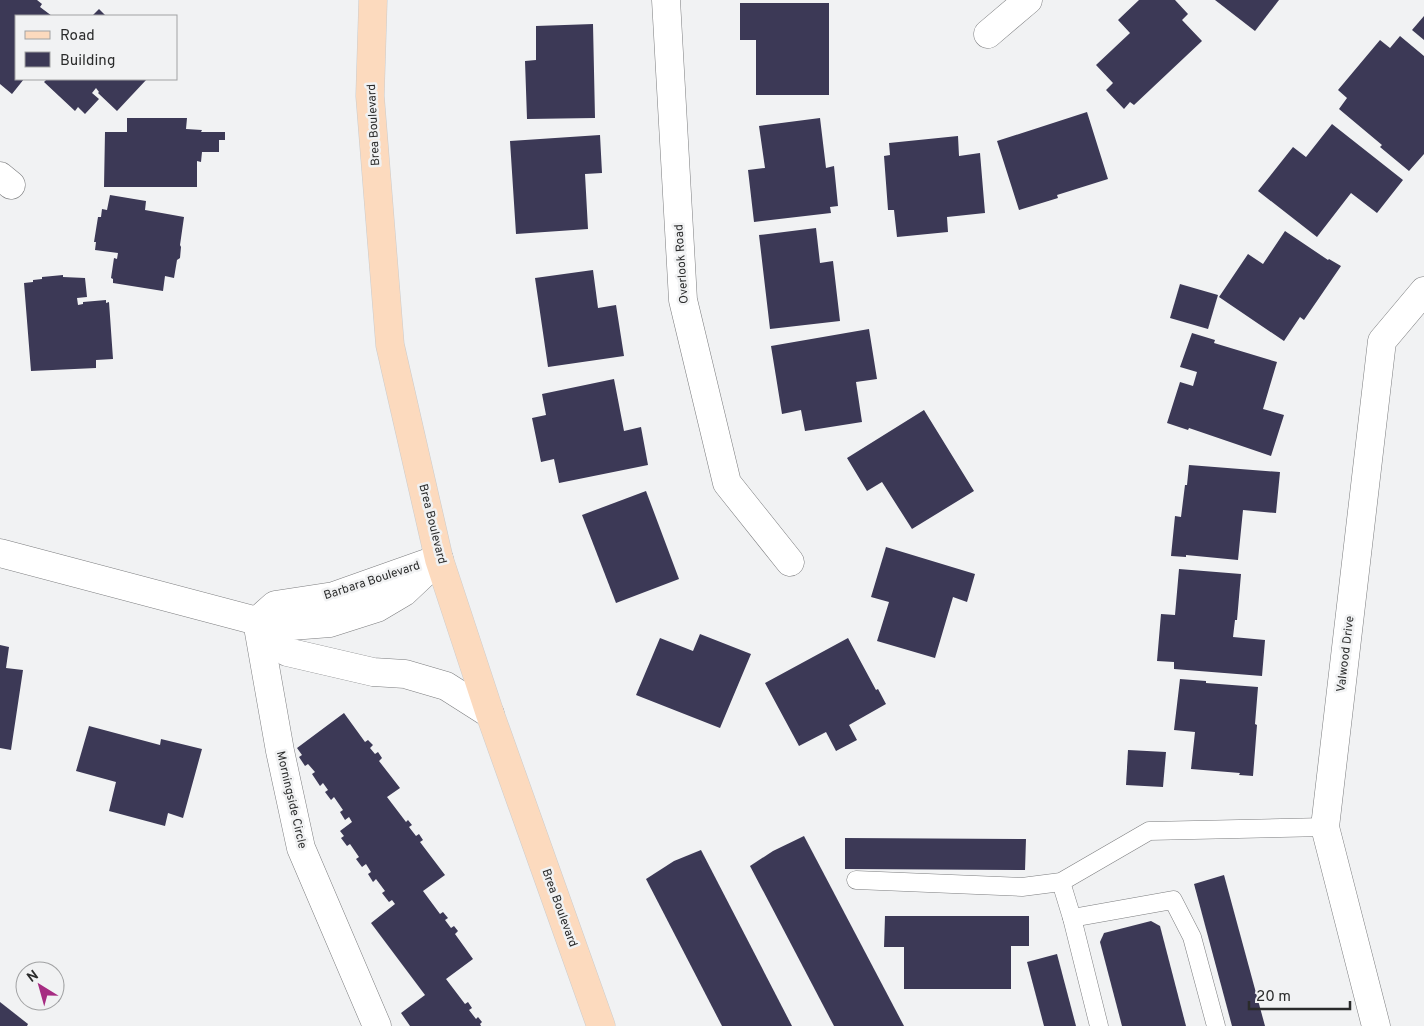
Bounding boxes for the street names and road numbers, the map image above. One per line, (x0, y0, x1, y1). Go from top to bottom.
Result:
street label: Brea Boulevard (364, 84, 384, 166)
street label: Overlook Road (671, 224, 693, 304)
street label: Brea Boulevard (414, 482, 450, 566)
street label: Barbara Boulevard (322, 558, 422, 604)
street label: Valwood Drive (1333, 615, 1359, 693)
street label: Morningside Circle (272, 750, 310, 850)
street label: Brea Boulevard (537, 867, 581, 949)

